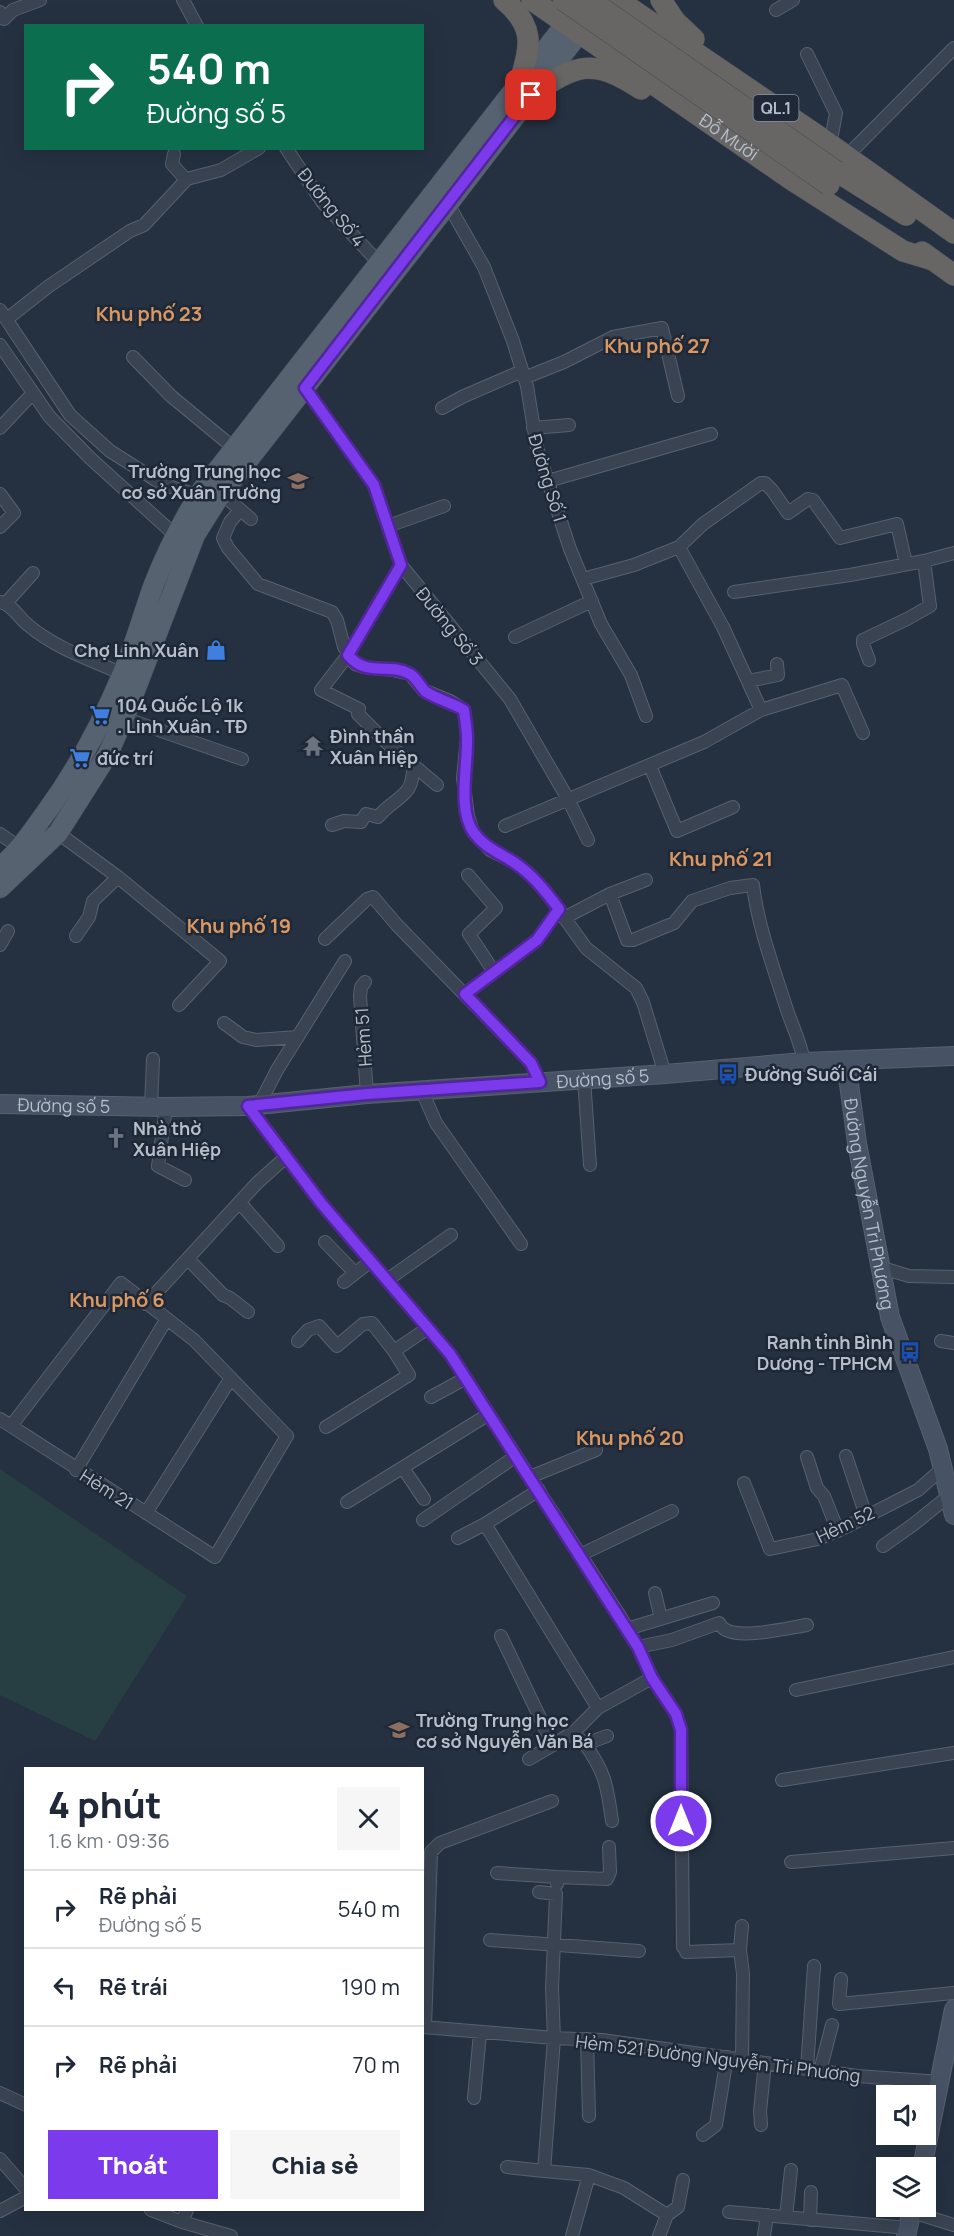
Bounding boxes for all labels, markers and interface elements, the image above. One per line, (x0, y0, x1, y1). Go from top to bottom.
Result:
text: 540 m (147, 39, 271, 97)
icon: right (48, 48, 126, 126)
pin (505, 69, 556, 120)
icon: arrive (514, 78, 547, 111)
text: Đường số 5 (147, 94, 286, 131)
road number: QL.1 (754, 95, 798, 121)
street label: Đỗ Mười (695, 108, 764, 166)
street label: Đường Số 4 (293, 163, 371, 251)
district label: Khu phố 23 (96, 300, 202, 327)
district label: Khu phố 27 (604, 332, 710, 359)
street label: Đường Số 1 (523, 431, 573, 525)
place label: Trường Trung học cơ sở Xuân Trường (121, 459, 281, 504)
school or university icon: Trường Trung học cơ sở Xuân Trường (286, 469, 310, 493)
street label: Đường Số 3 (411, 582, 489, 670)
place label: Chợ Linh Xuân (74, 638, 199, 662)
shop icon: Chợ Linh Xuân (204, 638, 228, 662)
place label: 104 Quốc Lộ 1k . Linh Xuân . TĐ (117, 693, 248, 738)
supermarket icon: 104 Quốc Lộ 1k . Linh Xuân . TĐ (88, 703, 112, 727)
place label: Đình thần Xuân Hiệp (330, 724, 418, 769)
temple icon: Đình thần Xuân Hiệp (301, 734, 325, 758)
supermarket icon: đức trí (68, 746, 92, 770)
place label: đức trí (97, 746, 153, 770)
district label: Khu phố 21 (669, 845, 773, 872)
district label: Khu phố 19 (187, 912, 291, 939)
street label: Hẻm 51 (349, 1007, 377, 1067)
bus stop icon: Đường Suối Cái (716, 1062, 740, 1086)
place label: Đường Suối Cái (745, 1062, 878, 1086)
street label: Đường số 5 (556, 1063, 650, 1093)
street label: Đường số 5 (17, 1092, 111, 1118)
street label: Đường Nguyễn Tri Phương (839, 1097, 900, 1312)
place label: Nhà thờ Xuân Hiệp (133, 1116, 221, 1161)
church icon: Nhà thờ Xuân Hiệp (104, 1126, 128, 1150)
district label: Khu phố 6 (69, 1286, 165, 1313)
place label: Ranh tỉnh Bình Dương - TPHCM (757, 1330, 893, 1375)
bus stop icon: Ranh tỉnh Bình Dương - TPHCM (898, 1340, 922, 1364)
district label: Khu phố 20 (576, 1424, 684, 1451)
street label: Hẻm 21 (76, 1463, 138, 1515)
street label: Hẻm 52 (812, 1500, 878, 1548)
place label: Trường Trung học cơ sở Nguyễn Văn Bá (416, 1708, 593, 1753)
school or university icon: Trường Trung học cơ sở Nguyễn Văn Bá (387, 1718, 411, 1742)
text: 4 phút (48, 1780, 162, 1829)
button: close (337, 1787, 400, 1850)
position arrow (649, 1789, 713, 1853)
text: 1.6 km · 09:36 (48, 1827, 170, 1854)
text: Rẽ phải (99, 1881, 177, 1911)
icon: right (48, 1893, 81, 1926)
text: 540 m (338, 1894, 400, 1924)
text: Đường số 5 (99, 1911, 202, 1938)
icon: left (48, 1971, 81, 2004)
text: Rẽ trái (99, 1972, 168, 2002)
text: 190 m (341, 1972, 400, 2002)
street label: Hẻm 521 Đường Nguyễn Tri Phương (574, 2029, 862, 2087)
icon: right (48, 2049, 81, 2082)
text: Rẽ phải (99, 2050, 177, 2080)
text: 70 m (352, 2050, 400, 2080)
map controls (876, 2085, 936, 2217)
button: sound (876, 2085, 936, 2145)
button: Thoát (48, 2130, 218, 2199)
button: Chia sẻ (230, 2130, 400, 2199)
button: layers (876, 2157, 936, 2217)

